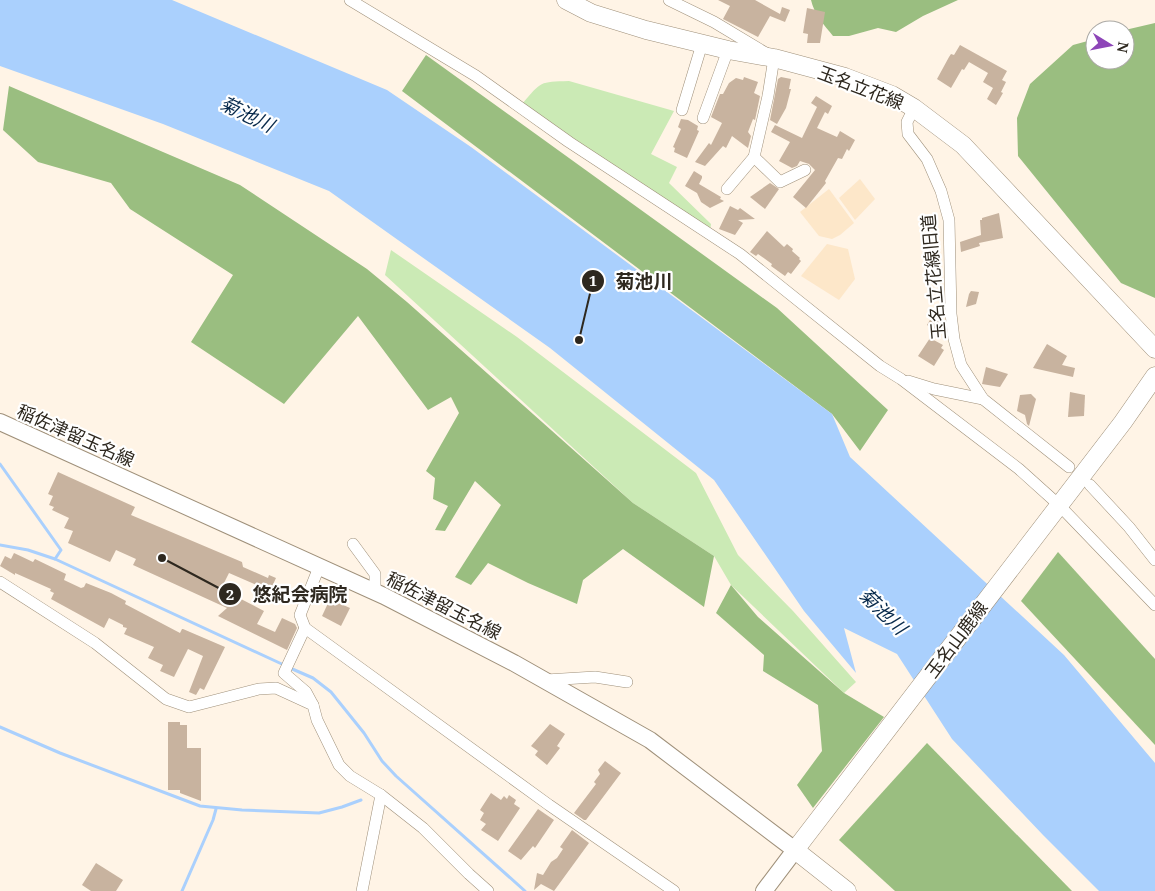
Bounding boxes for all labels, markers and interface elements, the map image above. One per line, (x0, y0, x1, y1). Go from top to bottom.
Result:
north arrow (1085, 20, 1135, 70)
text: N (1113, 40, 1134, 54)
street label: 玉名立花線 (815, 60, 907, 114)
water label: 菊池川 (216, 90, 280, 139)
street label: 玉名立花線旧道 (916, 213, 950, 341)
callout: 菊池川 (580, 264, 682, 298)
text: 菊池川 (615, 268, 673, 294)
text: 1 (589, 270, 597, 290)
street label: 稲佐津留玉名線 (14, 398, 138, 472)
street label: 稲佐津留玉名線 (382, 566, 506, 644)
callout: 悠紀会病院 (218, 577, 358, 611)
text: 悠紀会病院 (252, 581, 348, 607)
water label: 菊池川 (853, 582, 914, 642)
text: 2 (226, 584, 234, 604)
street label: 玉名山鹿線 (919, 596, 993, 682)

